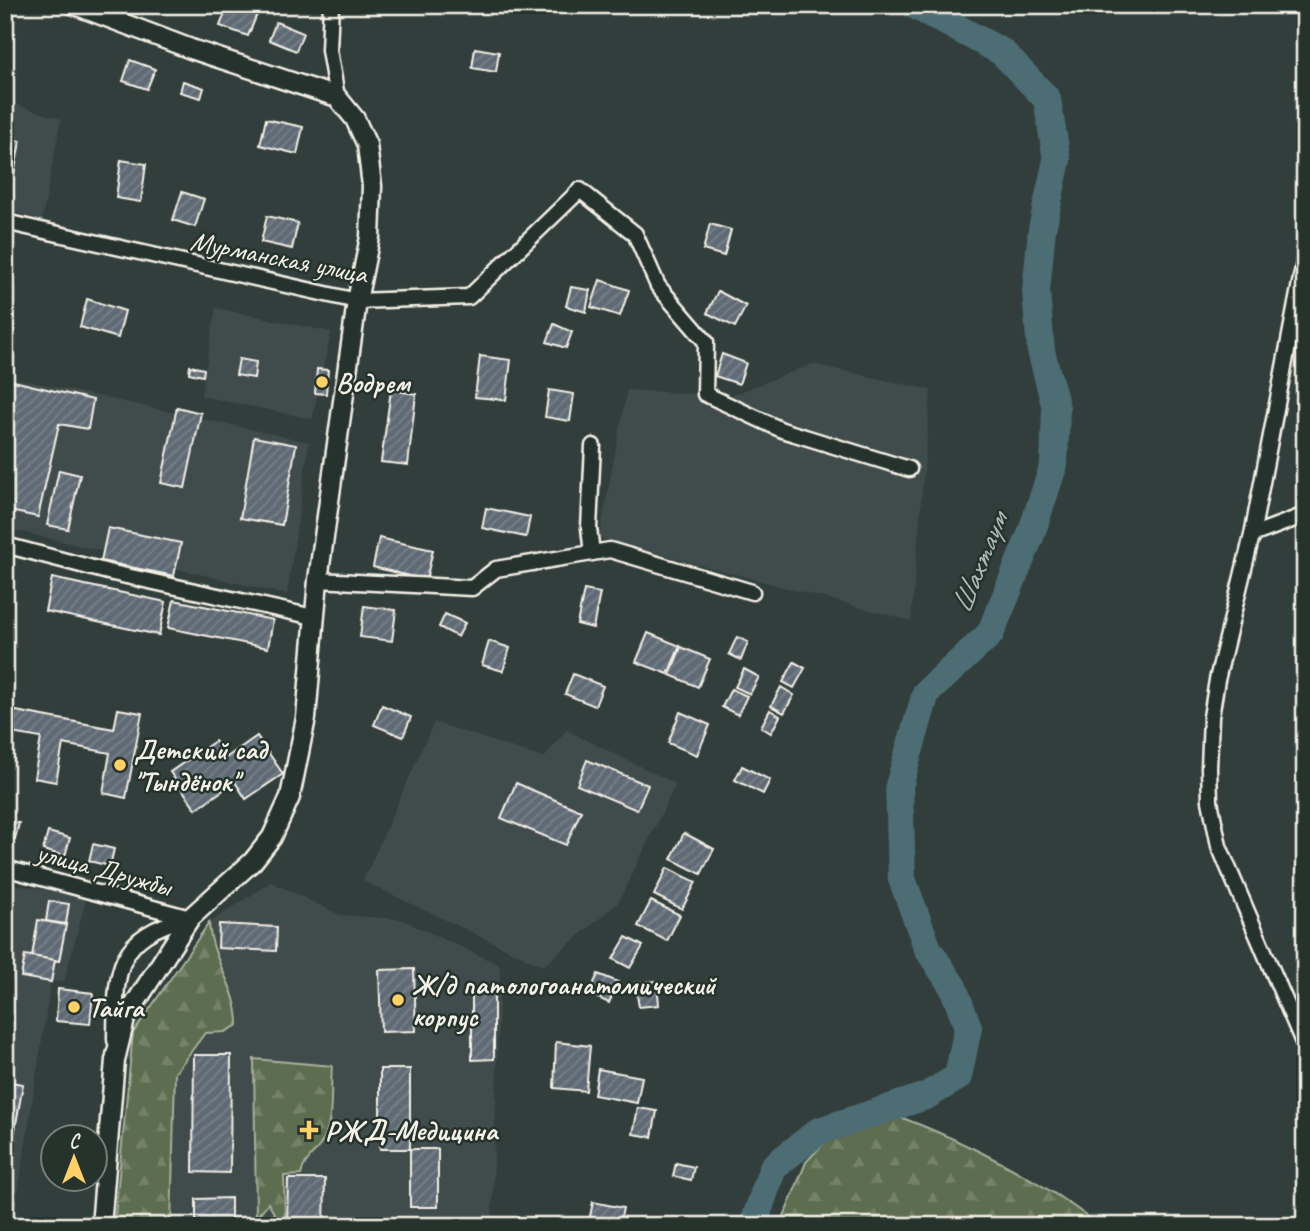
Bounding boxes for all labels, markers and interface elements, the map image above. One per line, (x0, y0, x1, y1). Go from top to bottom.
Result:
street label: Мурманская улица (188, 223, 372, 292)
place label: Водрем (336, 365, 412, 400)
marker: Водрем (314, 374, 330, 390)
water label: Шахтаум (942, 504, 1018, 618)
place label: Детский сад "Тындёнок" (134, 732, 270, 799)
marker: Детский сад "Тындёнок" (112, 757, 128, 773)
street label: улица Дружбы (31, 834, 177, 904)
place label: Ж/д патологоанатомический корпус (412, 967, 717, 1035)
place label: Тайга (88, 990, 146, 1025)
marker: Ж/д патологоанатомический корпус (390, 992, 406, 1008)
marker: Тайга (66, 999, 82, 1015)
place label: РЖД-Медицина (325, 1113, 500, 1148)
marker: РЖД-Медицина (299, 1120, 319, 1140)
north arrow (38, 1122, 108, 1192)
text: С (69, 1130, 81, 1154)

